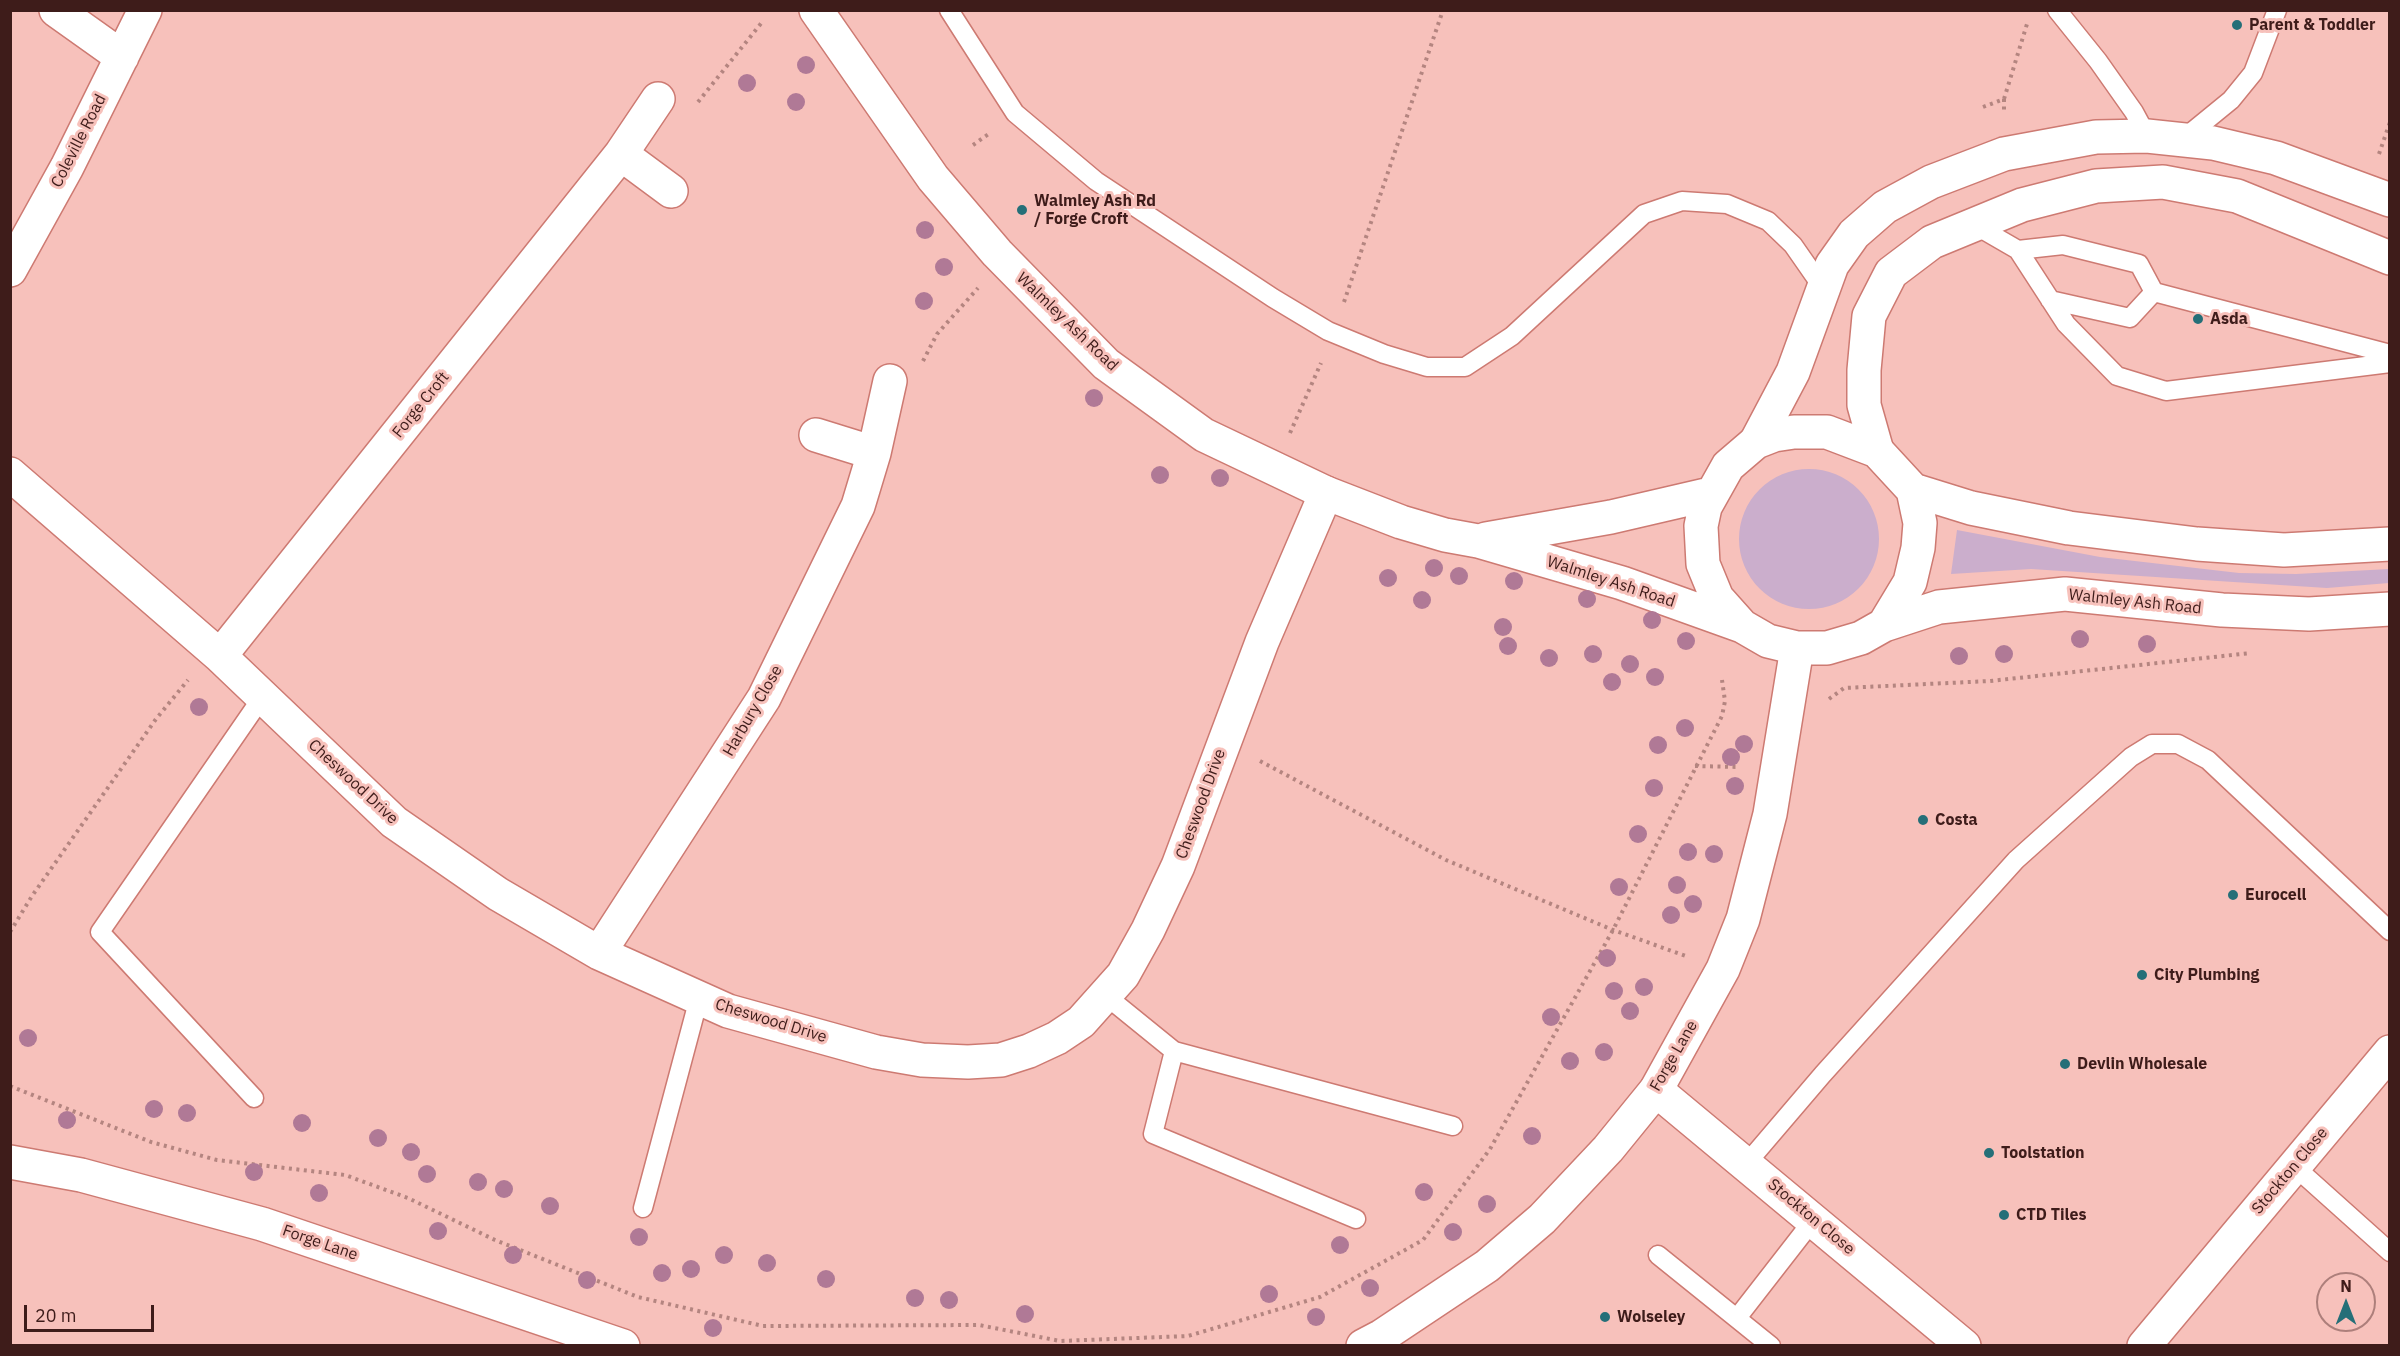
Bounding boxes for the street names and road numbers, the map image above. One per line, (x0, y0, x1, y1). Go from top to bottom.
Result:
street label: Coleville Road (47, 91, 111, 191)
street label: Walmley Ash Road (1012, 269, 1122, 375)
street label: Forge Croft (389, 368, 453, 442)
street label: Walmley Ash Road (1545, 552, 1677, 612)
street label: Walmley Ash Road (2068, 585, 2202, 619)
street label: Harbury Close (719, 662, 787, 760)
street label: Cheswood Drive (304, 735, 402, 829)
street label: Cheswood Drive (1172, 746, 1230, 862)
street label: Cheswood Drive (713, 995, 829, 1047)
street label: Forge Lane (1646, 1017, 1702, 1095)
street label: Stockton Close (2248, 1124, 2332, 1218)
street label: Stockton Close (1764, 1175, 1858, 1259)
street label: Forge Lane (280, 1221, 360, 1265)

